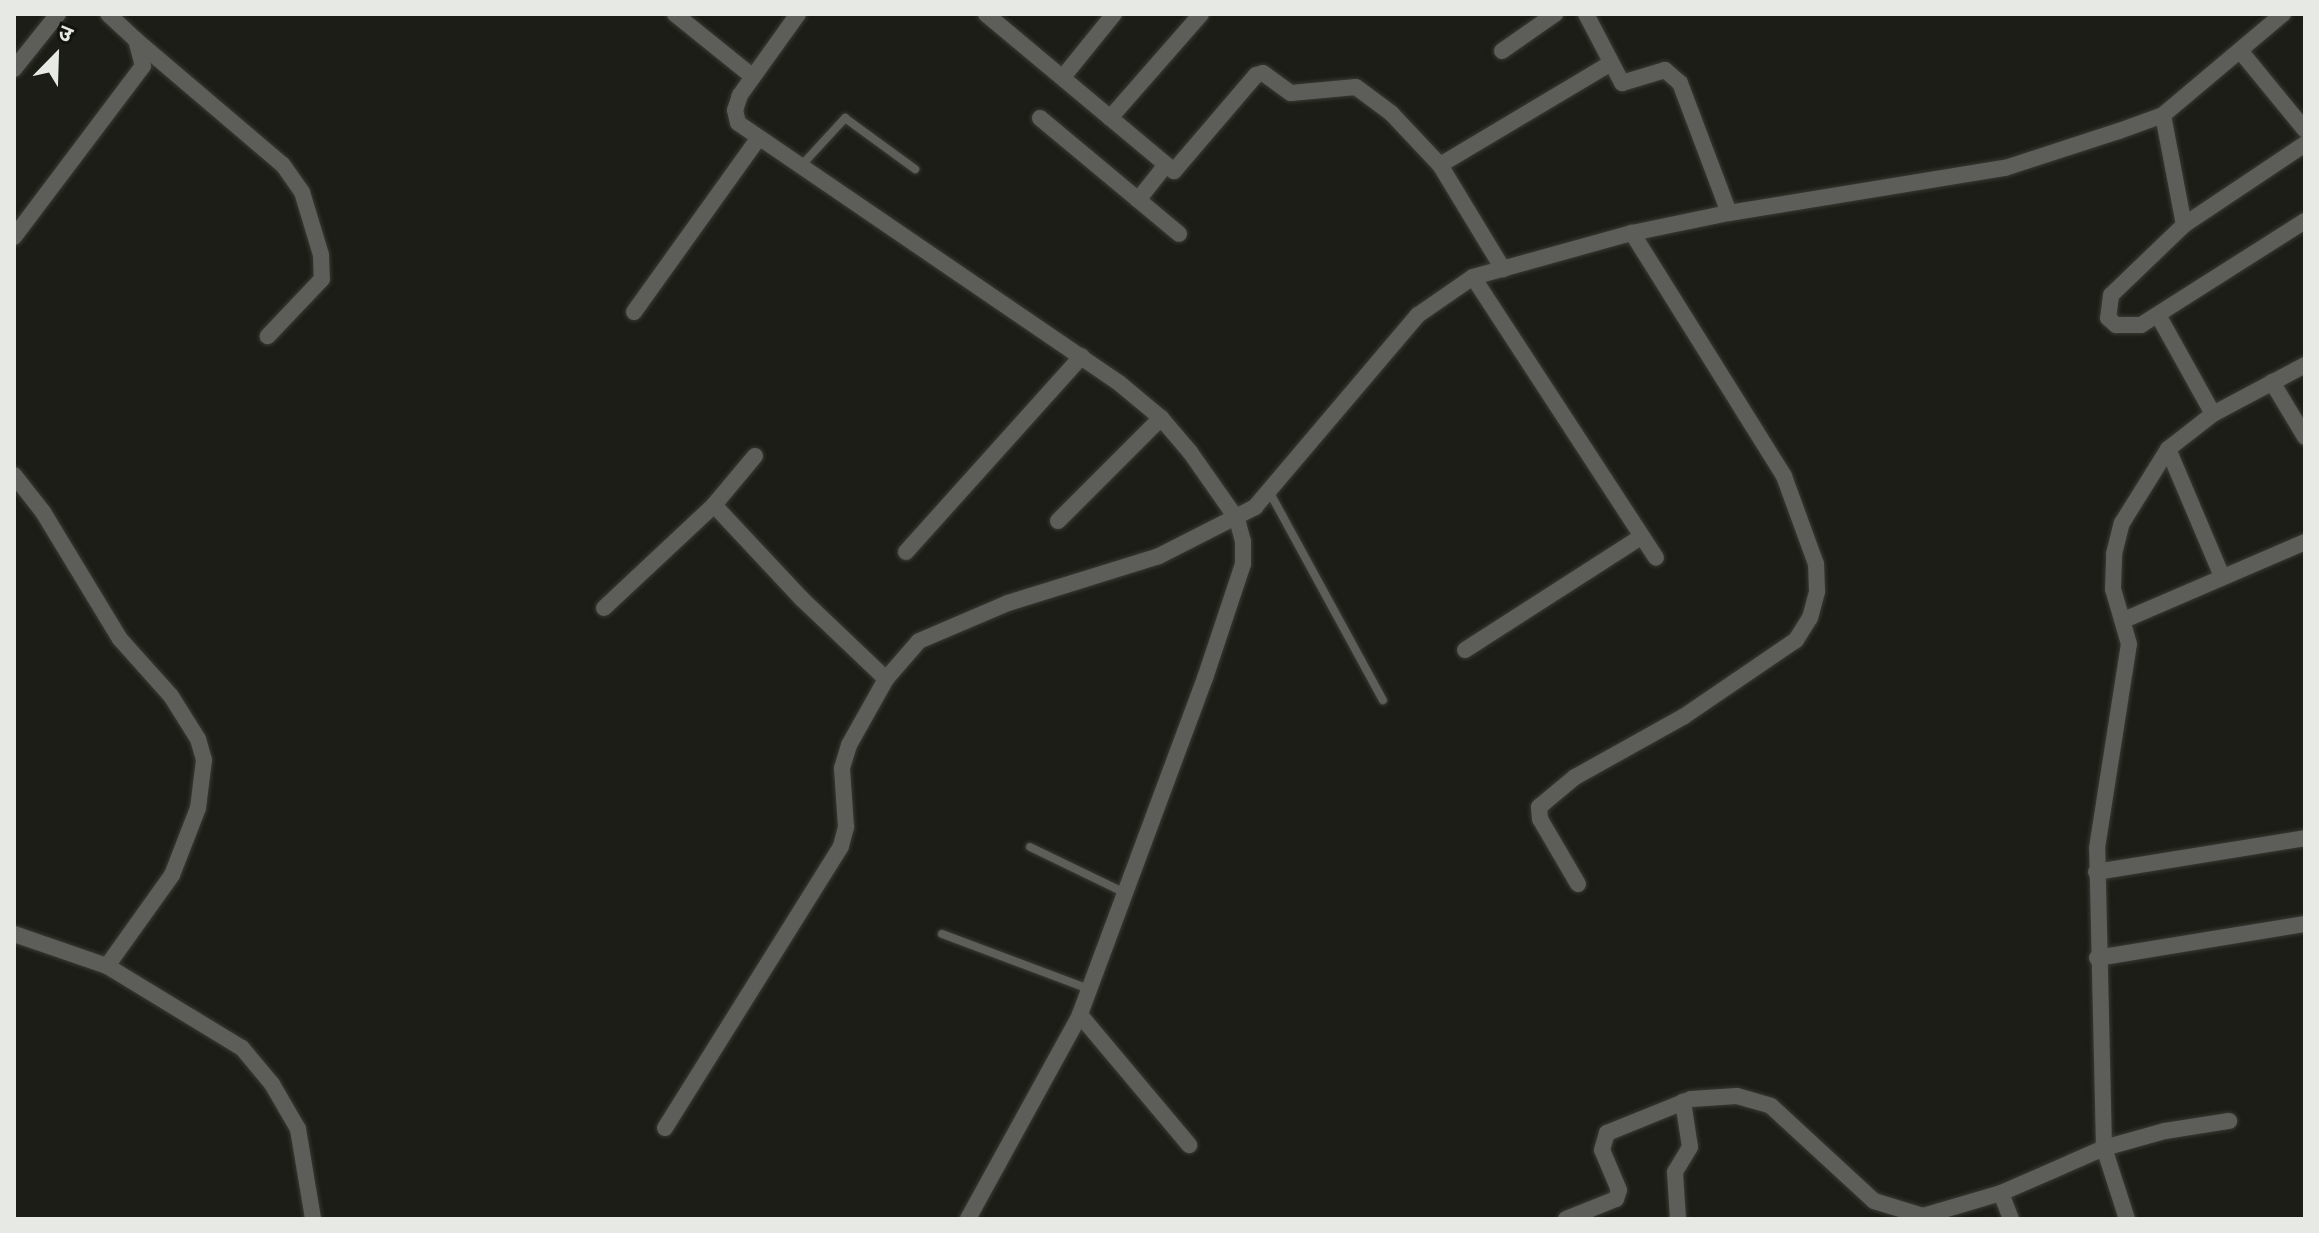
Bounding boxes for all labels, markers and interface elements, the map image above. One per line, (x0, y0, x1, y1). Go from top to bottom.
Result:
north arrow (16, 16, 96, 96)
text: उ (54, 19, 77, 48)

